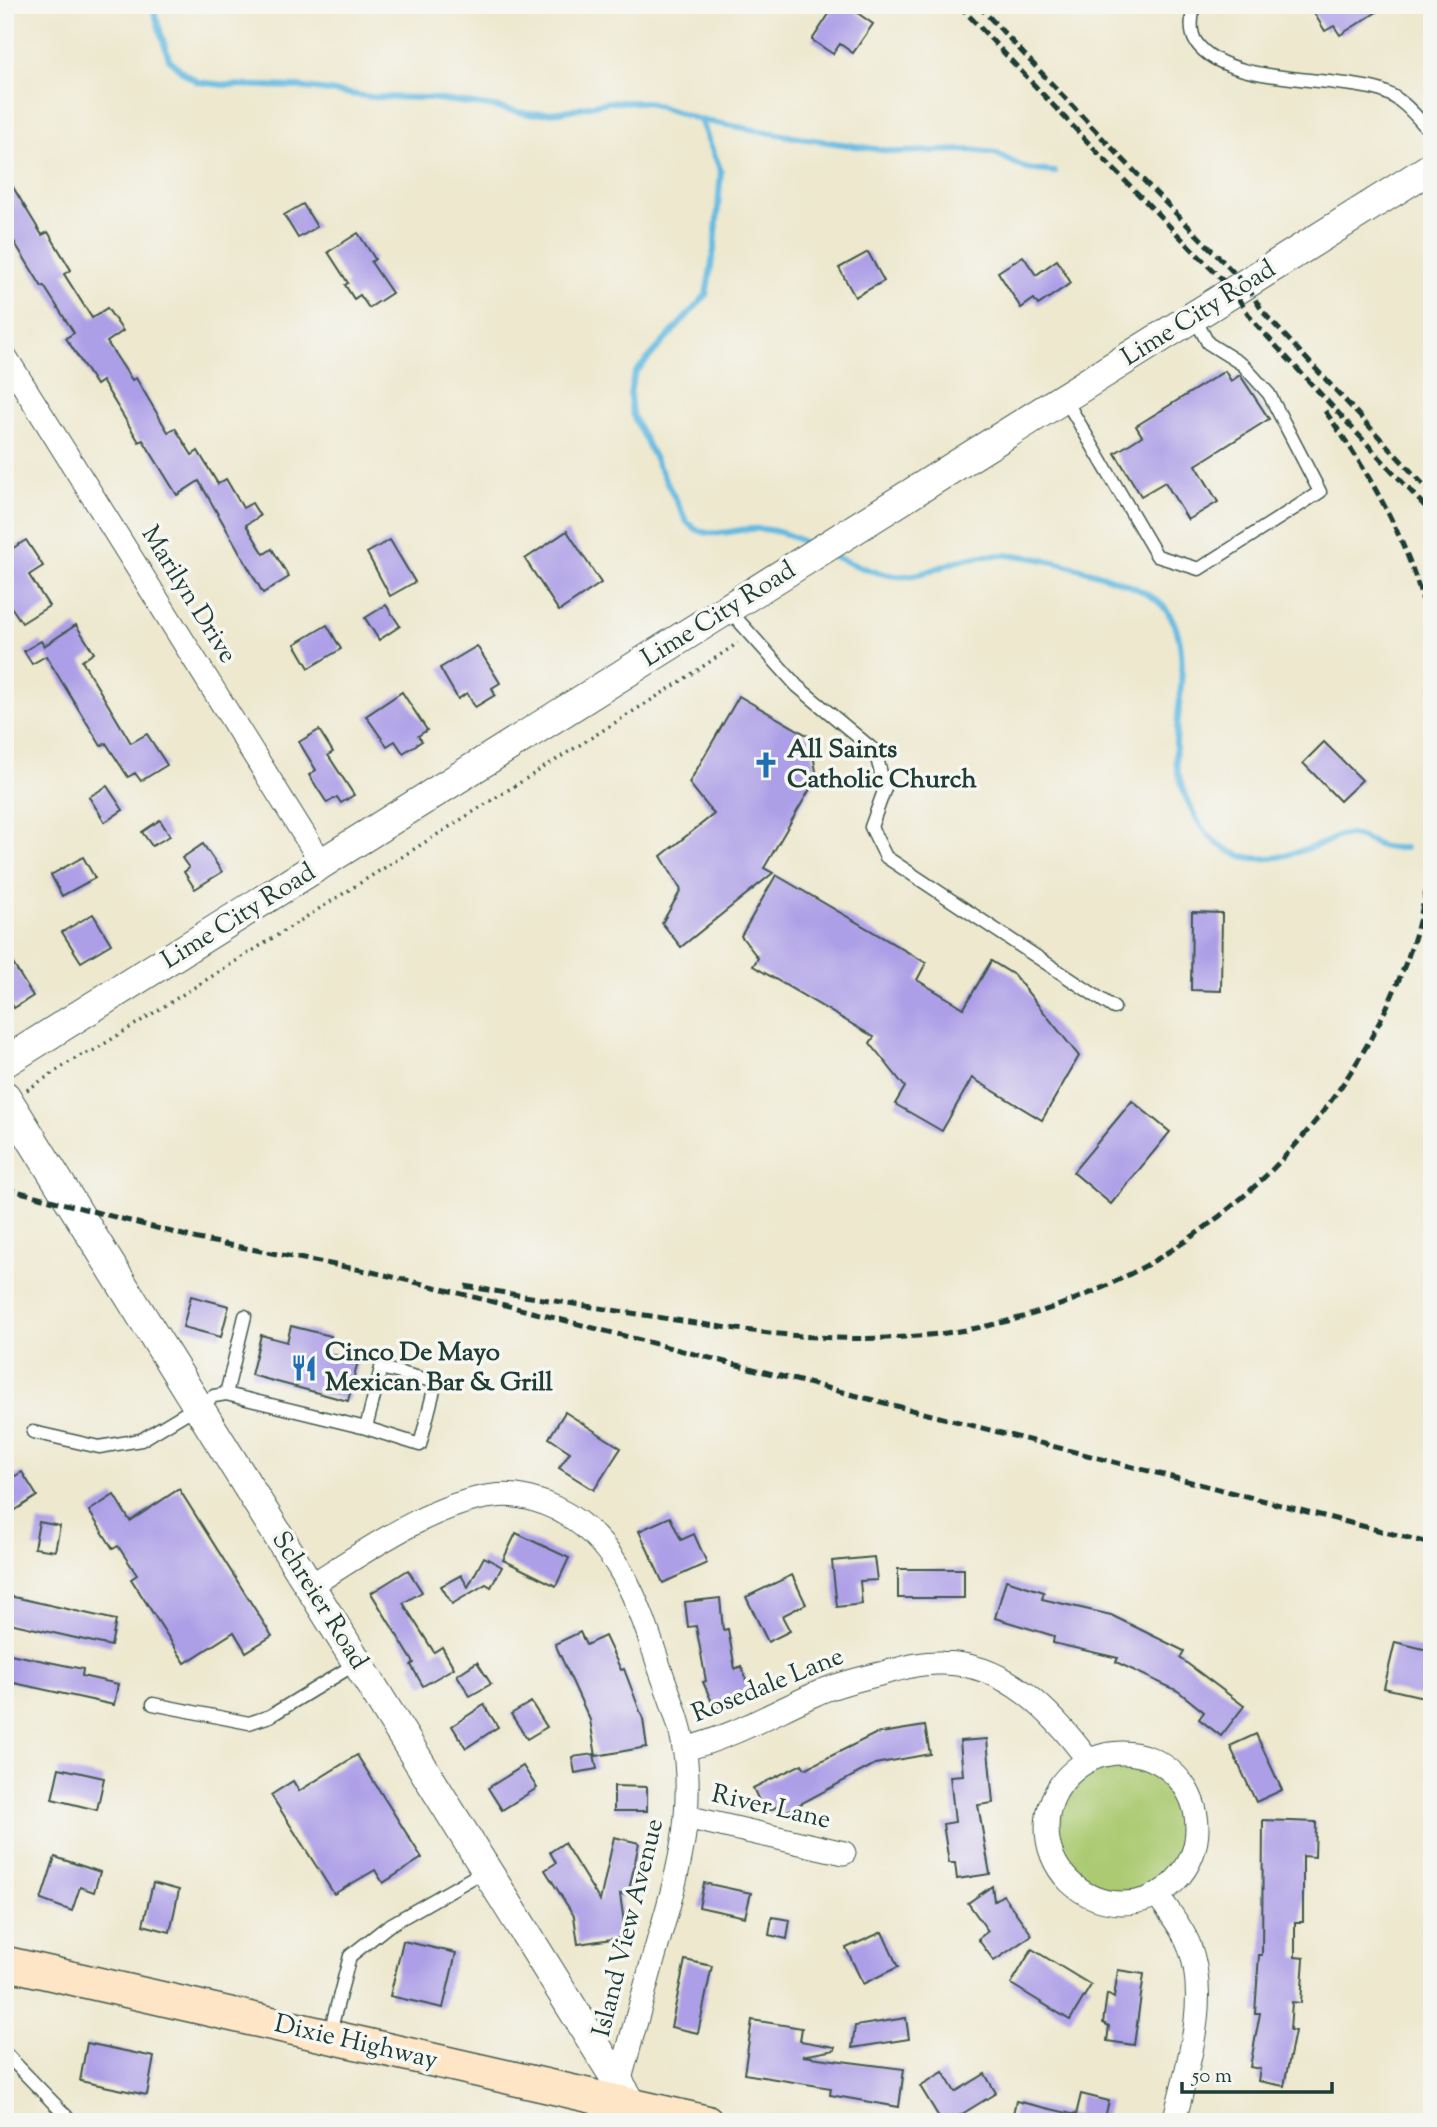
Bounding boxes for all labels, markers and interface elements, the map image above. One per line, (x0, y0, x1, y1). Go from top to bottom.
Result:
street label: Lime City Road (1115, 252, 1284, 376)
street label: Marilyn Drive (131, 519, 245, 671)
street label: Lime City Road (635, 553, 804, 677)
place label: All Saints Catholic Church (787, 732, 977, 799)
church icon: All Saints Catholic Church (751, 750, 781, 780)
street label: Lime City Road (155, 855, 324, 979)
place label: Cinco De Mayo Mexican Bar & Grill (325, 1335, 554, 1402)
restaurant icon: Cinco De Mayo Mexican Bar & Grill (289, 1353, 319, 1383)
street label: Schreier Road (262, 1525, 376, 1678)
street label: Rosedale Lane (687, 1639, 849, 1733)
street label: River Lane (708, 1776, 834, 1840)
street label: Island View Avenue (584, 1815, 674, 2041)
street label: Dixie Highway (271, 2006, 441, 2080)
scale bar (1182, 2050, 1332, 2094)
text: 50 m (1191, 2062, 1232, 2092)

